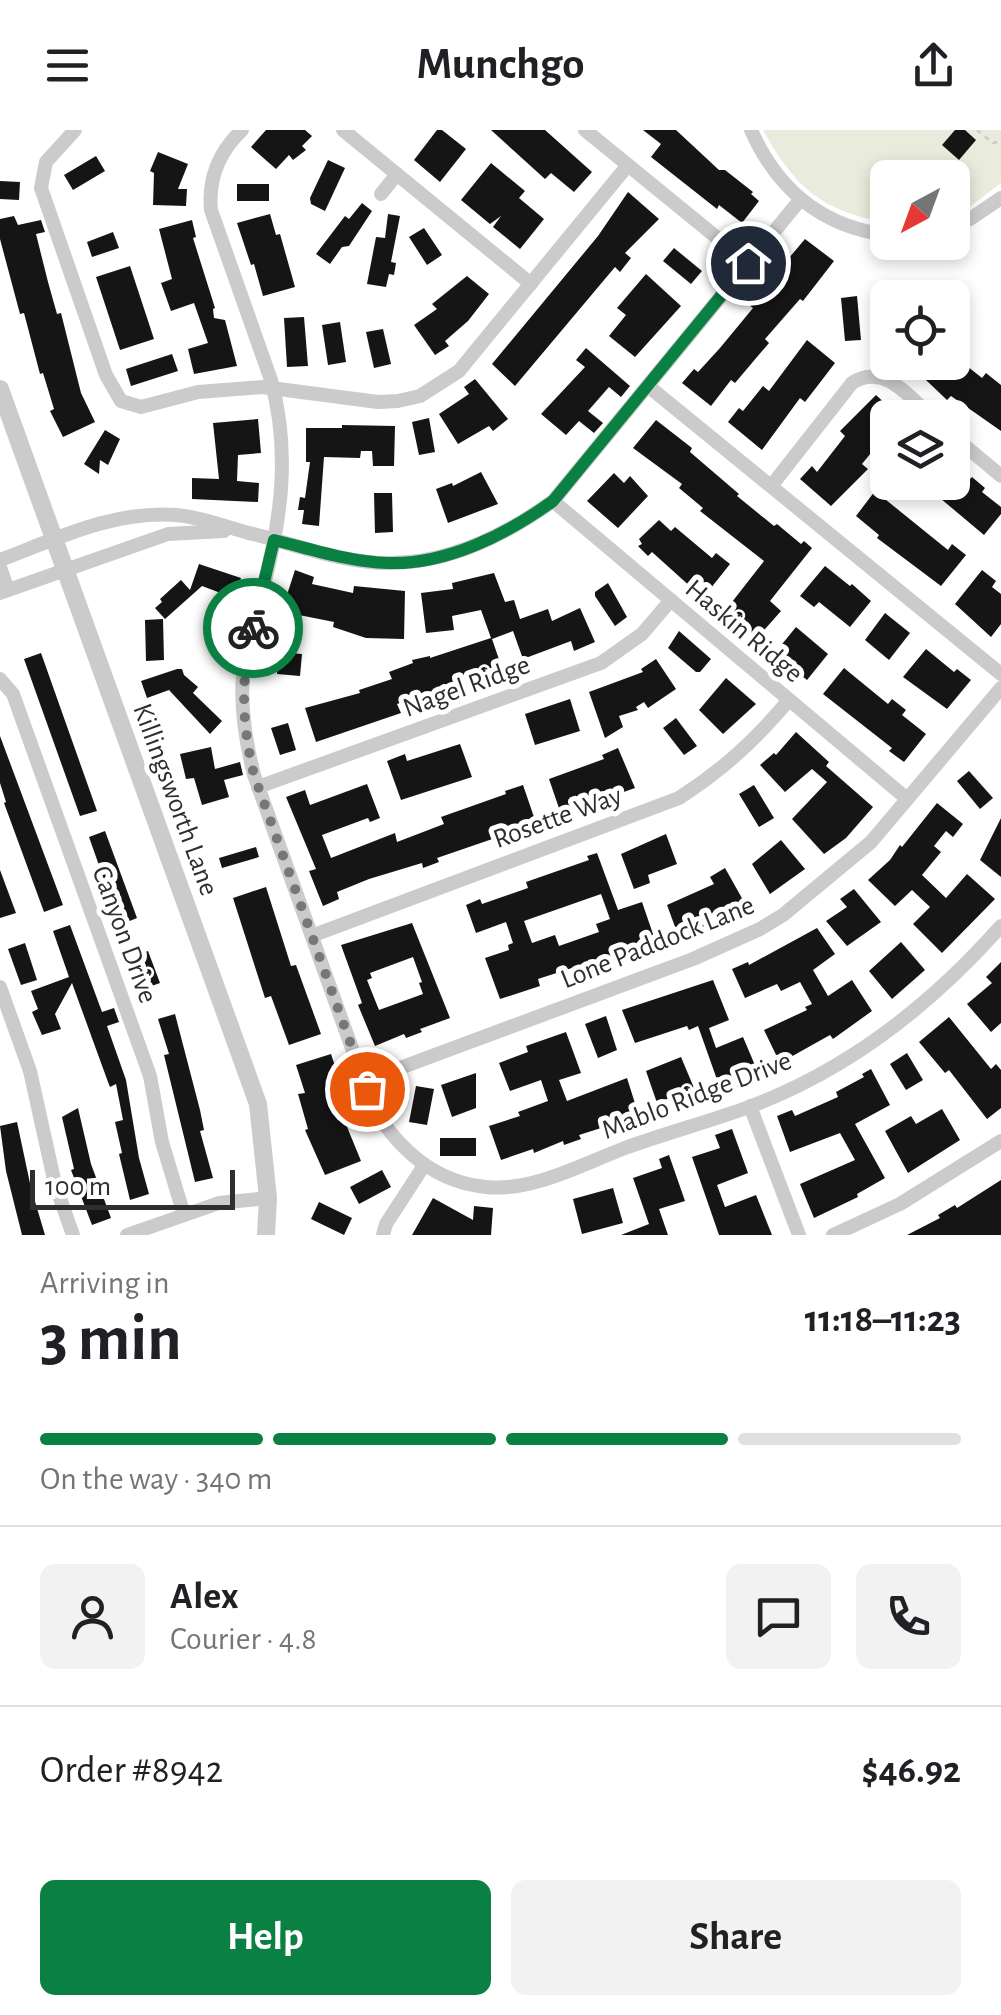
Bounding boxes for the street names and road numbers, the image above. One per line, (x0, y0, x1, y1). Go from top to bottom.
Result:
street label: Haskin Ridge (680, 575, 808, 688)
street label: Nagel Ridge (399, 651, 534, 723)
street label: Killingsworth Lane (127, 700, 223, 899)
street label: Rosette Way (490, 782, 626, 854)
street label: Canyon Drive (86, 862, 162, 1007)
street label: Lone Paddock Lane (557, 891, 759, 994)
street label: Mablo Ridge Drive (598, 1047, 795, 1145)

